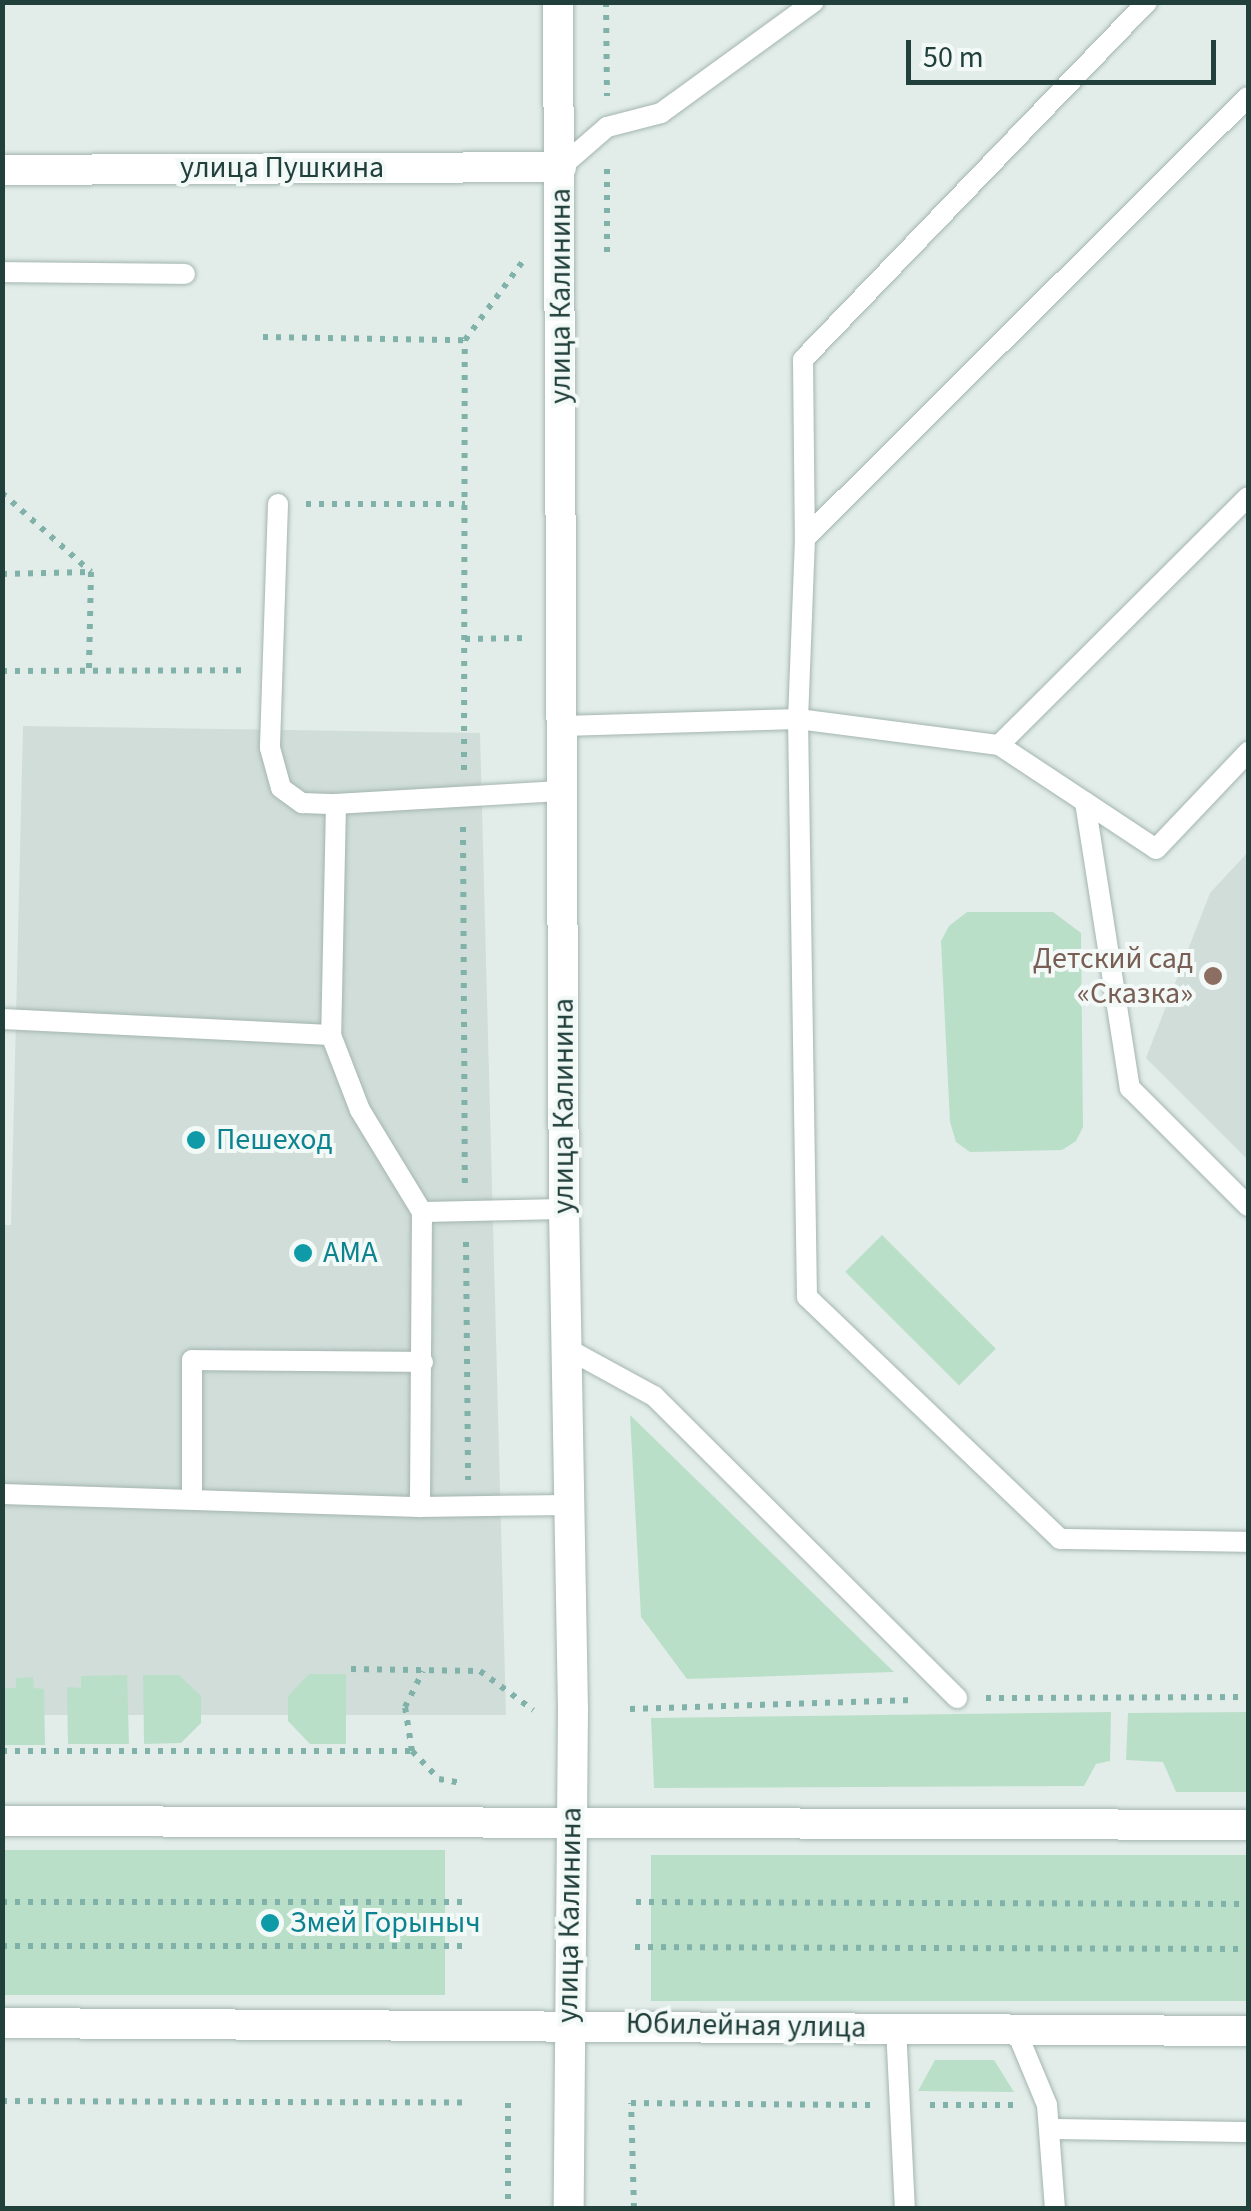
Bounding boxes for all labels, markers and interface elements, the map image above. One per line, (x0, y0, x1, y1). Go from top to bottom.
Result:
scale bar (911, 20, 1221, 82)
text: 50 m (923, 36, 984, 79)
street label: улица Пушкина (180, 150, 384, 186)
street label: улица Калинина (543, 188, 579, 404)
place label: Детский сад «Сказка» (1033, 941, 1193, 1012)
marker: Детский сад «Сказка» (1202, 965, 1224, 987)
street label: улица Калинина (546, 998, 582, 1214)
place label: Пешеход (216, 1122, 332, 1158)
marker: Пешеход (185, 1129, 207, 1151)
place label: АМА (323, 1235, 377, 1271)
marker: АМА (292, 1242, 314, 1264)
street label: улица Калинина (550, 1807, 590, 2023)
place label: Змей Горыныч (290, 1905, 481, 1941)
marker: Змей Горыныч (259, 1912, 281, 1934)
street label: Юбилейная улица (626, 2006, 866, 2046)

